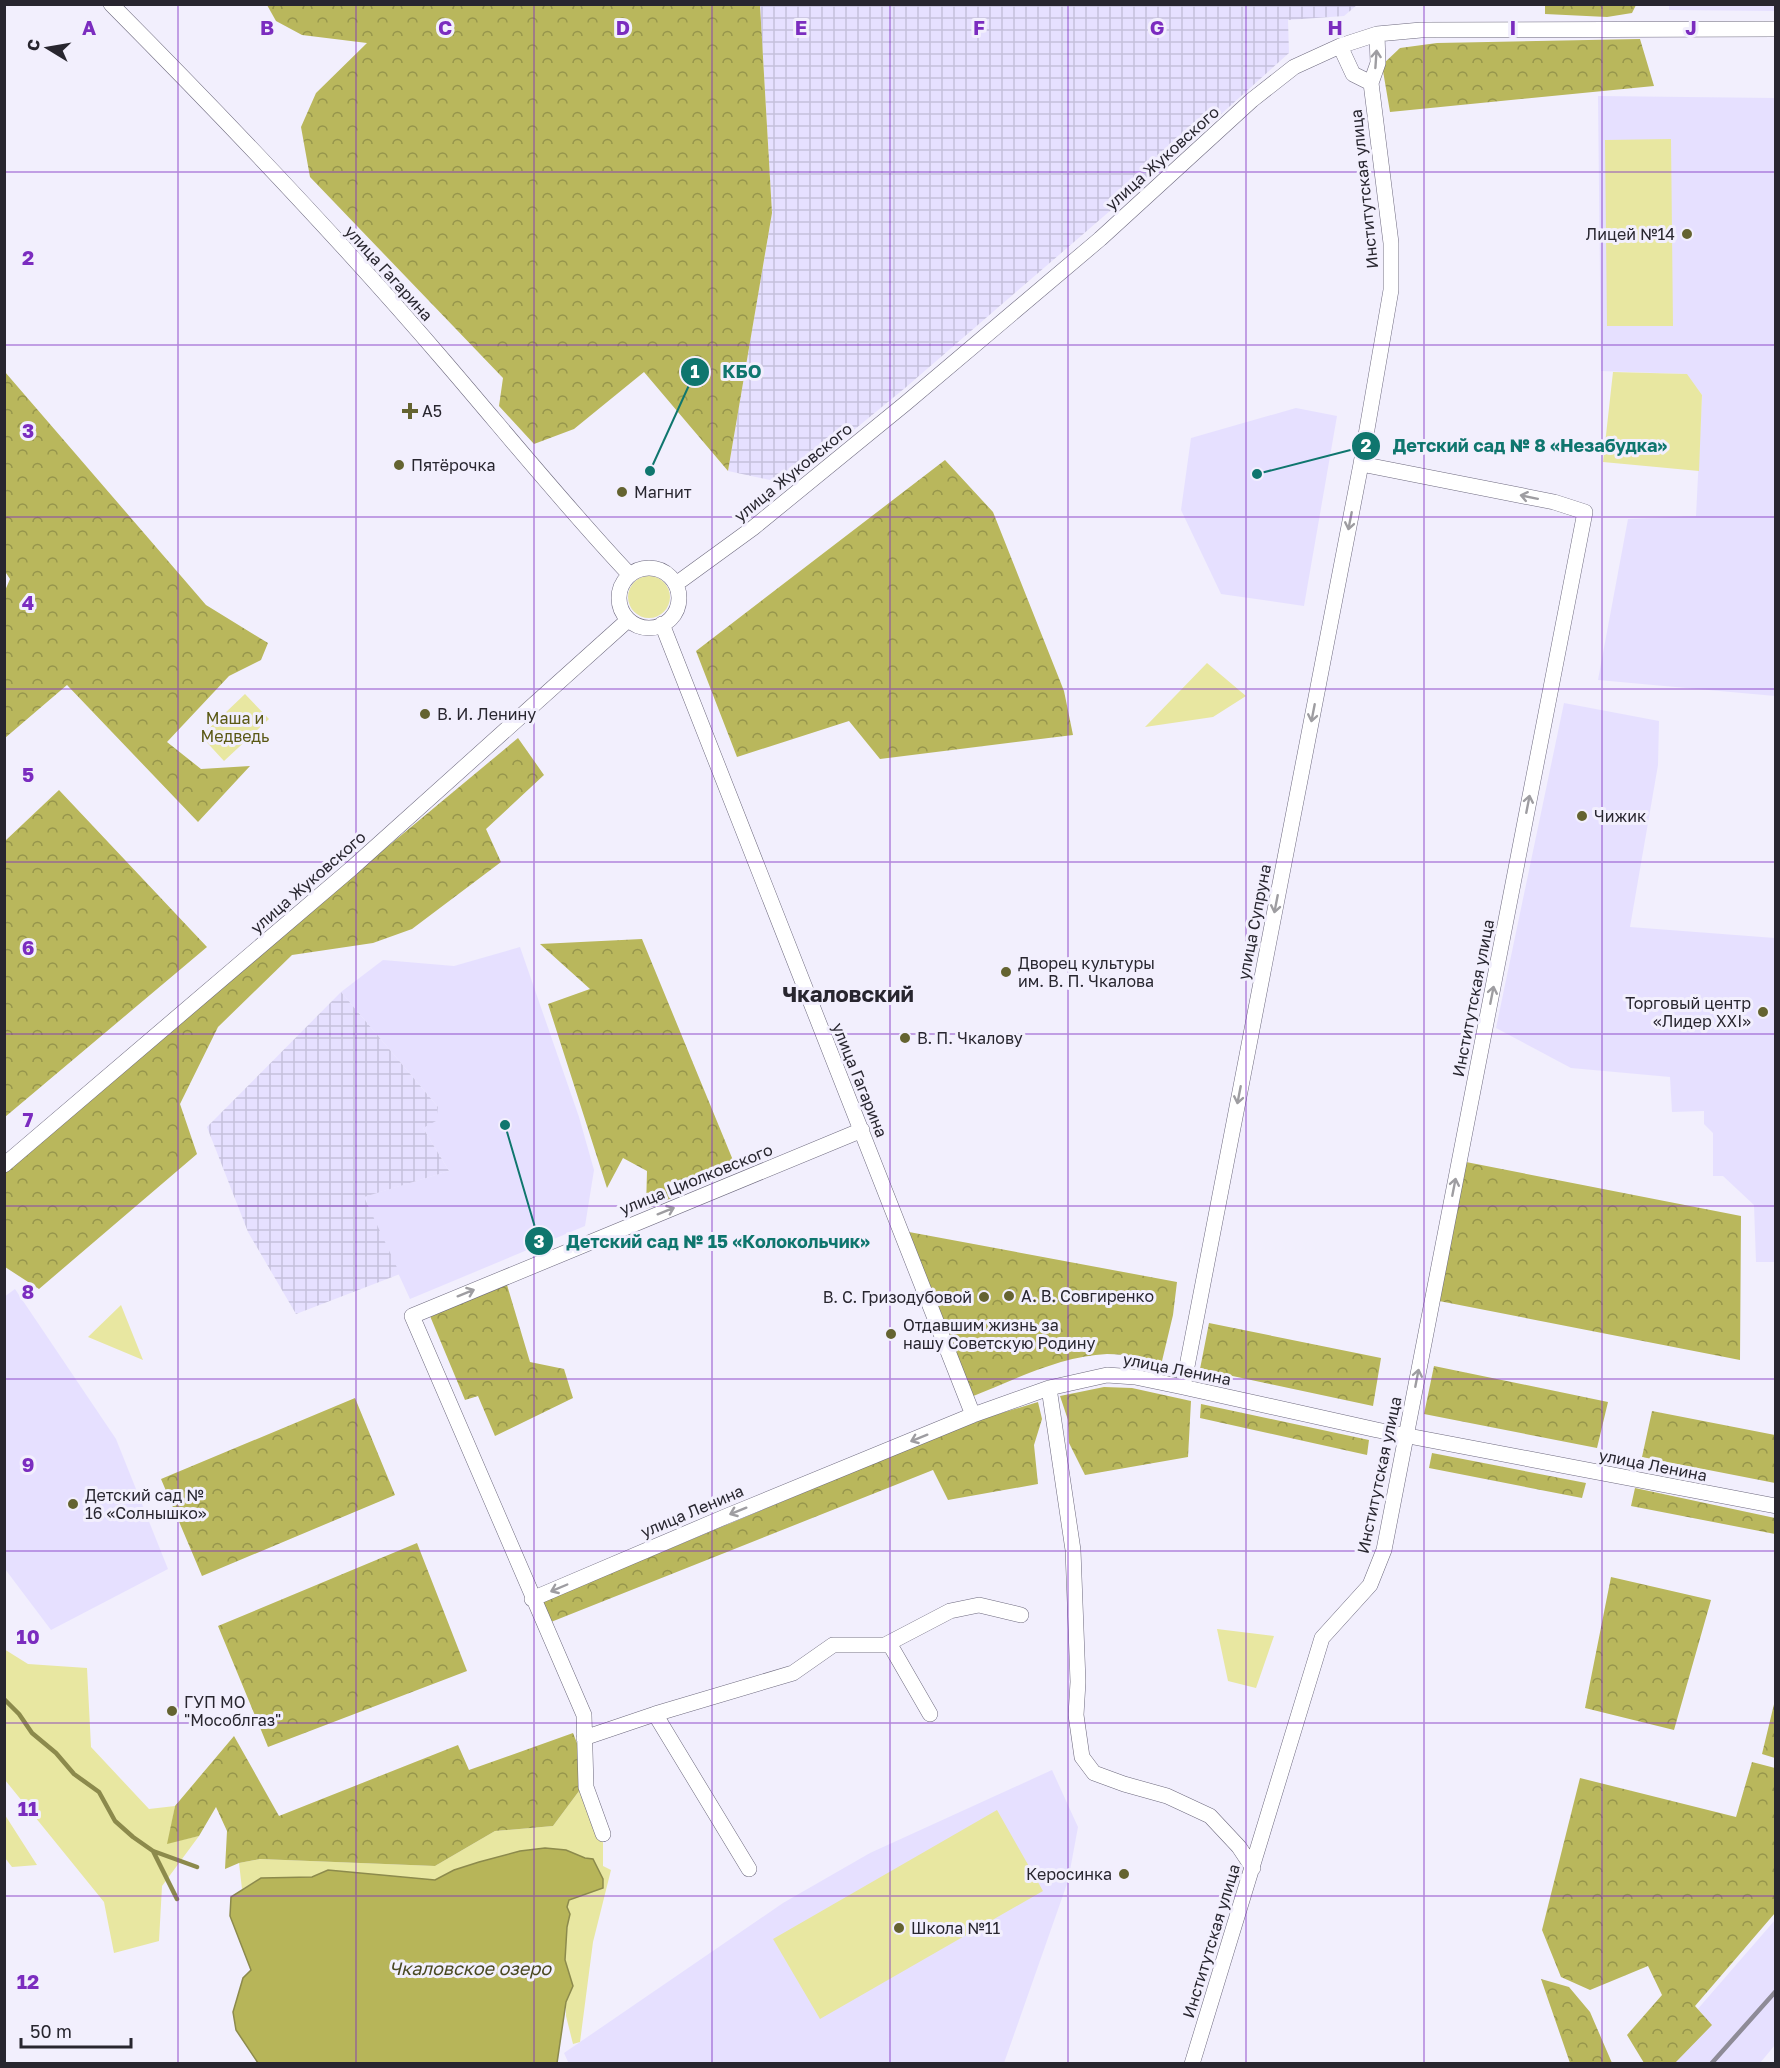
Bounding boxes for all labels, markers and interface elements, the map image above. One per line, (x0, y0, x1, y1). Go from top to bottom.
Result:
text: A (82, 15, 96, 39)
text: B (260, 15, 274, 39)
text: C (438, 15, 452, 39)
text: D (616, 15, 630, 39)
text: E (795, 15, 807, 39)
text: F (973, 15, 985, 39)
text: G (1150, 15, 1164, 39)
text: H (1327, 15, 1343, 39)
text: I (1510, 15, 1516, 39)
text: J (1685, 15, 1697, 39)
north arrow (18, 18, 78, 78)
text: С (22, 38, 44, 53)
one-way arrow (1371, 50, 1382, 69)
street label: улица Жуковского (1101, 102, 1223, 214)
street label: Институтская улица (1346, 108, 1382, 270)
street label: улица Гагарина (341, 221, 437, 325)
place label: Лицей №14 (1586, 224, 1675, 244)
marker: Лицей №14 (1680, 227, 1694, 241)
text: 2 (22, 245, 34, 269)
callout: КБО (680, 354, 774, 390)
text: 1 (690, 360, 700, 382)
text: КБО (722, 360, 762, 382)
place label: А5 (422, 401, 442, 421)
marker: А5 (403, 404, 417, 418)
text: 3 (22, 418, 34, 442)
street label: улица Жуковского (730, 418, 856, 526)
callout: Детский сад № 8 «Незабудка» (1351, 428, 1679, 464)
text: 2 (1361, 434, 1372, 456)
text: Детский сад № 8 «Незабудка» (1393, 434, 1667, 456)
place label: Пятёрочка (411, 455, 495, 475)
marker: Пятёрочка (392, 458, 406, 472)
place label: Магнит (634, 482, 692, 502)
marker: Магнит (615, 485, 629, 499)
one-way arrow (1519, 491, 1539, 502)
one-way arrow (1344, 511, 1355, 530)
text: 4 (22, 590, 34, 614)
one-way arrow (1307, 702, 1318, 722)
place label: В. И. Ленину (437, 704, 536, 724)
marker: В. И. Ленину (418, 707, 432, 721)
park label: Маша и Медведь (201, 708, 269, 746)
text: 5 (22, 762, 34, 786)
one-way arrow (1523, 794, 1534, 814)
place label: Чижик (1594, 806, 1646, 826)
marker: Чижик (1575, 809, 1589, 823)
street label: улица Жуковского (246, 827, 370, 937)
street label: улица Супруна (1233, 862, 1275, 982)
one-way arrow (1270, 894, 1281, 913)
street label: Институтская улица (1448, 917, 1498, 1079)
text: 6 (22, 935, 34, 959)
place label: Дворец культуры им. В. П. Чкалова (1018, 953, 1155, 991)
marker: Дворец культуры им. В. П. Чкалова (999, 965, 1013, 979)
district label: Чкаловский (782, 980, 914, 1007)
one-way arrow (1487, 986, 1498, 1005)
place label: Торговый центр «Лидер XXI» (1625, 993, 1751, 1031)
marker: Торговый центр «Лидер XXI» (1756, 1005, 1770, 1019)
street label: улица Гагарина (828, 1020, 892, 1140)
place label: В. П. Чкалову (917, 1028, 1023, 1048)
marker: В. П. Чкалову (898, 1031, 912, 1045)
one-way arrow (1233, 1085, 1244, 1105)
text: 7 (23, 1107, 34, 1131)
street label: улица Циолковского (617, 1139, 775, 1219)
one-way arrow (1449, 1177, 1460, 1197)
one-way arrow (656, 1205, 674, 1216)
callout: Детский сад № 15 «Колокольчик» (524, 1223, 881, 1259)
text: 3 (534, 1230, 545, 1252)
text: Детский сад № 15 «Колокольчик» (566, 1230, 870, 1252)
text: 8 (22, 1279, 34, 1303)
place label: А. В. Совгиренко (1021, 1286, 1154, 1306)
one-way arrow (456, 1287, 475, 1298)
place label: В. С. Гризодубовой (823, 1287, 972, 1307)
marker: А. В. Совгиренко (1002, 1289, 1016, 1303)
marker: В. С. Гризодубовой (977, 1290, 991, 1304)
place label: Отдавшим жизнь за нашу Советскую Родину (903, 1315, 1095, 1353)
marker: Отдавшим жизнь за нашу Советскую Родину (884, 1327, 898, 1341)
street label: улица Ленина (1121, 1349, 1233, 1389)
one-way arrow (1412, 1369, 1423, 1388)
street label: Институтская улица (1353, 1395, 1405, 1555)
one-way arrow (910, 1433, 928, 1444)
street label: улица Ленина (1597, 1445, 1709, 1485)
text: 9 (22, 1452, 34, 1476)
street label: улица Ленина (638, 1480, 746, 1542)
place label: Детский сад № 16 «Солнышко» (85, 1485, 207, 1523)
marker: Детский сад № 16 «Солнышко» (66, 1497, 80, 1511)
one-way arrow (729, 1506, 748, 1517)
one-way arrow (550, 1583, 568, 1594)
text: 10 (16, 1624, 40, 1648)
place label: ГУП МО "Мособлгаз" (184, 1692, 281, 1730)
marker: ГУП МО "Мособлгаз" (165, 1704, 179, 1718)
text: 11 (18, 1796, 38, 1820)
street label: Институтская улица (1178, 1861, 1244, 2021)
place label: Керосинка (1026, 1864, 1112, 1884)
marker: Керосинка (1117, 1867, 1131, 1881)
place label: Школа №11 (911, 1918, 1001, 1938)
marker: Школа №11 (892, 1921, 906, 1935)
water label: Чкаловское озеро (389, 1957, 552, 1979)
text: 12 (17, 1969, 39, 1993)
scale bar (21, 2011, 130, 2049)
text: 50 m (30, 2020, 72, 2042)

